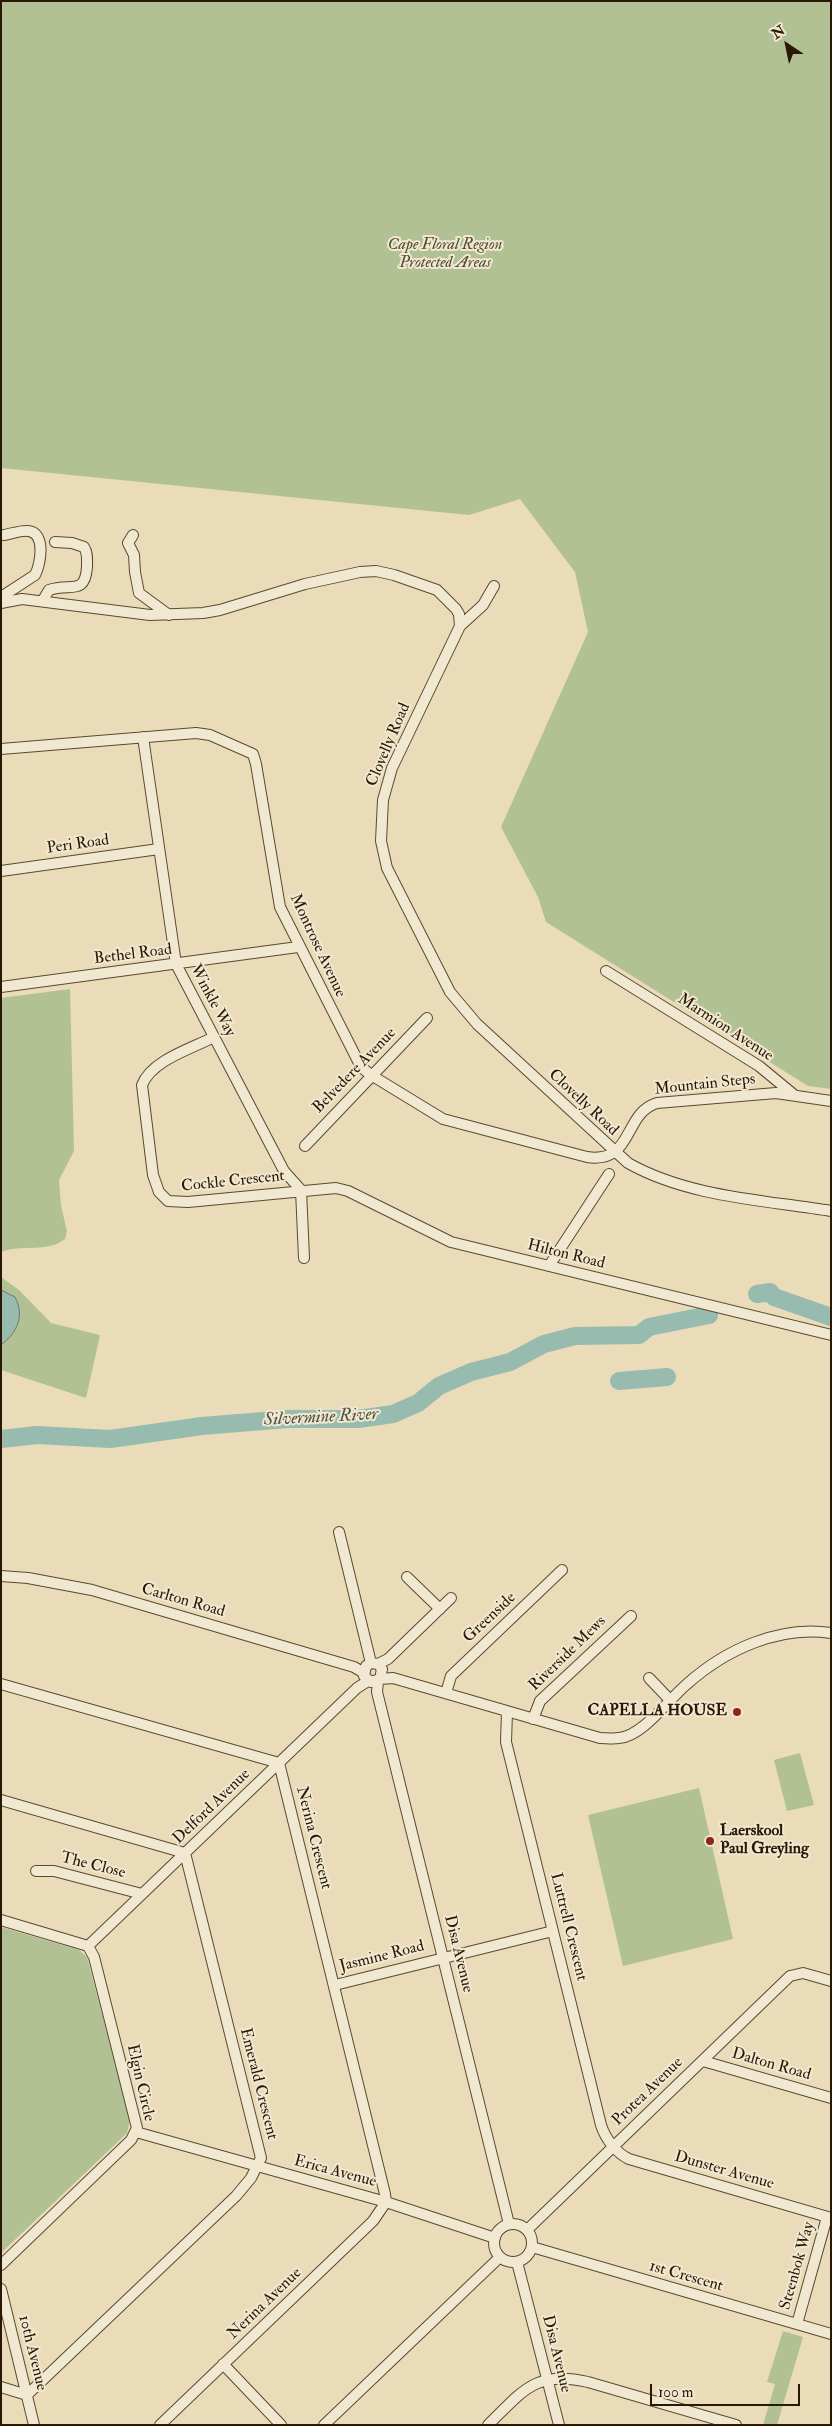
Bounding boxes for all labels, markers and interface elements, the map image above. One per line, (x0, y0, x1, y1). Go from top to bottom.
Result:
north arrow (762, 20, 812, 70)
text: N (768, 22, 788, 43)
park label: Cape Floral Region Protected Areas (388, 236, 502, 274)
street label: Clovelly Road (363, 700, 415, 790)
street label: Peri Road (46, 831, 110, 859)
street label: Montrose Avenue (285, 891, 349, 1001)
street label: Bethel Road (93, 941, 173, 969)
street label: Winkle Way (185, 962, 239, 1040)
street label: Marmion Avenue (674, 990, 776, 1066)
street label: Belvedere Avenue (309, 1024, 401, 1118)
street label: Clovelly Road (544, 1066, 622, 1140)
street label: Mountain Steps (654, 1070, 756, 1100)
street label: Cockle Crescent (180, 1167, 286, 1197)
street label: Hilton Road (525, 1236, 607, 1274)
water label: Silvermine River (263, 1404, 379, 1432)
street label: Carlton Road (139, 1580, 227, 1622)
street label: Greenside (460, 1589, 520, 1647)
street label: Riverside Mews (525, 1612, 611, 1696)
place label: CAPELLA HOUSE (587, 1702, 727, 1722)
marker: CAPELLA HOUSE (731, 1706, 743, 1718)
street label: Delford Avenue (169, 1765, 255, 1849)
street label: Nerina Crescent (291, 1785, 335, 1891)
place label: Laerskool Paul Greyling (720, 1822, 809, 1860)
marker: Laerskool Paul Greyling (704, 1835, 716, 1847)
street label: The Close (59, 1849, 127, 1883)
street label: Luttrell Crescent (545, 1871, 591, 1983)
street label: Disa Avenue (439, 1913, 477, 1995)
street label: Jasmine Road (338, 1937, 426, 1977)
street label: Emerald Crescent (235, 2026, 281, 2142)
street label: Elgin Circle (122, 2043, 158, 2123)
street label: Dalton Road (729, 2045, 813, 2085)
street label: Protea Avenue (609, 2053, 687, 2131)
street label: Dunster Avenue (672, 2148, 776, 2194)
street label: Erica Avenue (292, 2152, 378, 2192)
street label: Steenbok Way (776, 2220, 820, 2312)
street label: 1st Crescent (647, 2257, 725, 2297)
street label: Nerina Avenue (224, 2264, 306, 2344)
street label: 10th Avenue (13, 2313, 51, 2393)
street label: Disa Avenue (537, 2313, 575, 2395)
scale bar (652, 2374, 802, 2406)
text: 100 m (658, 2383, 693, 2402)

